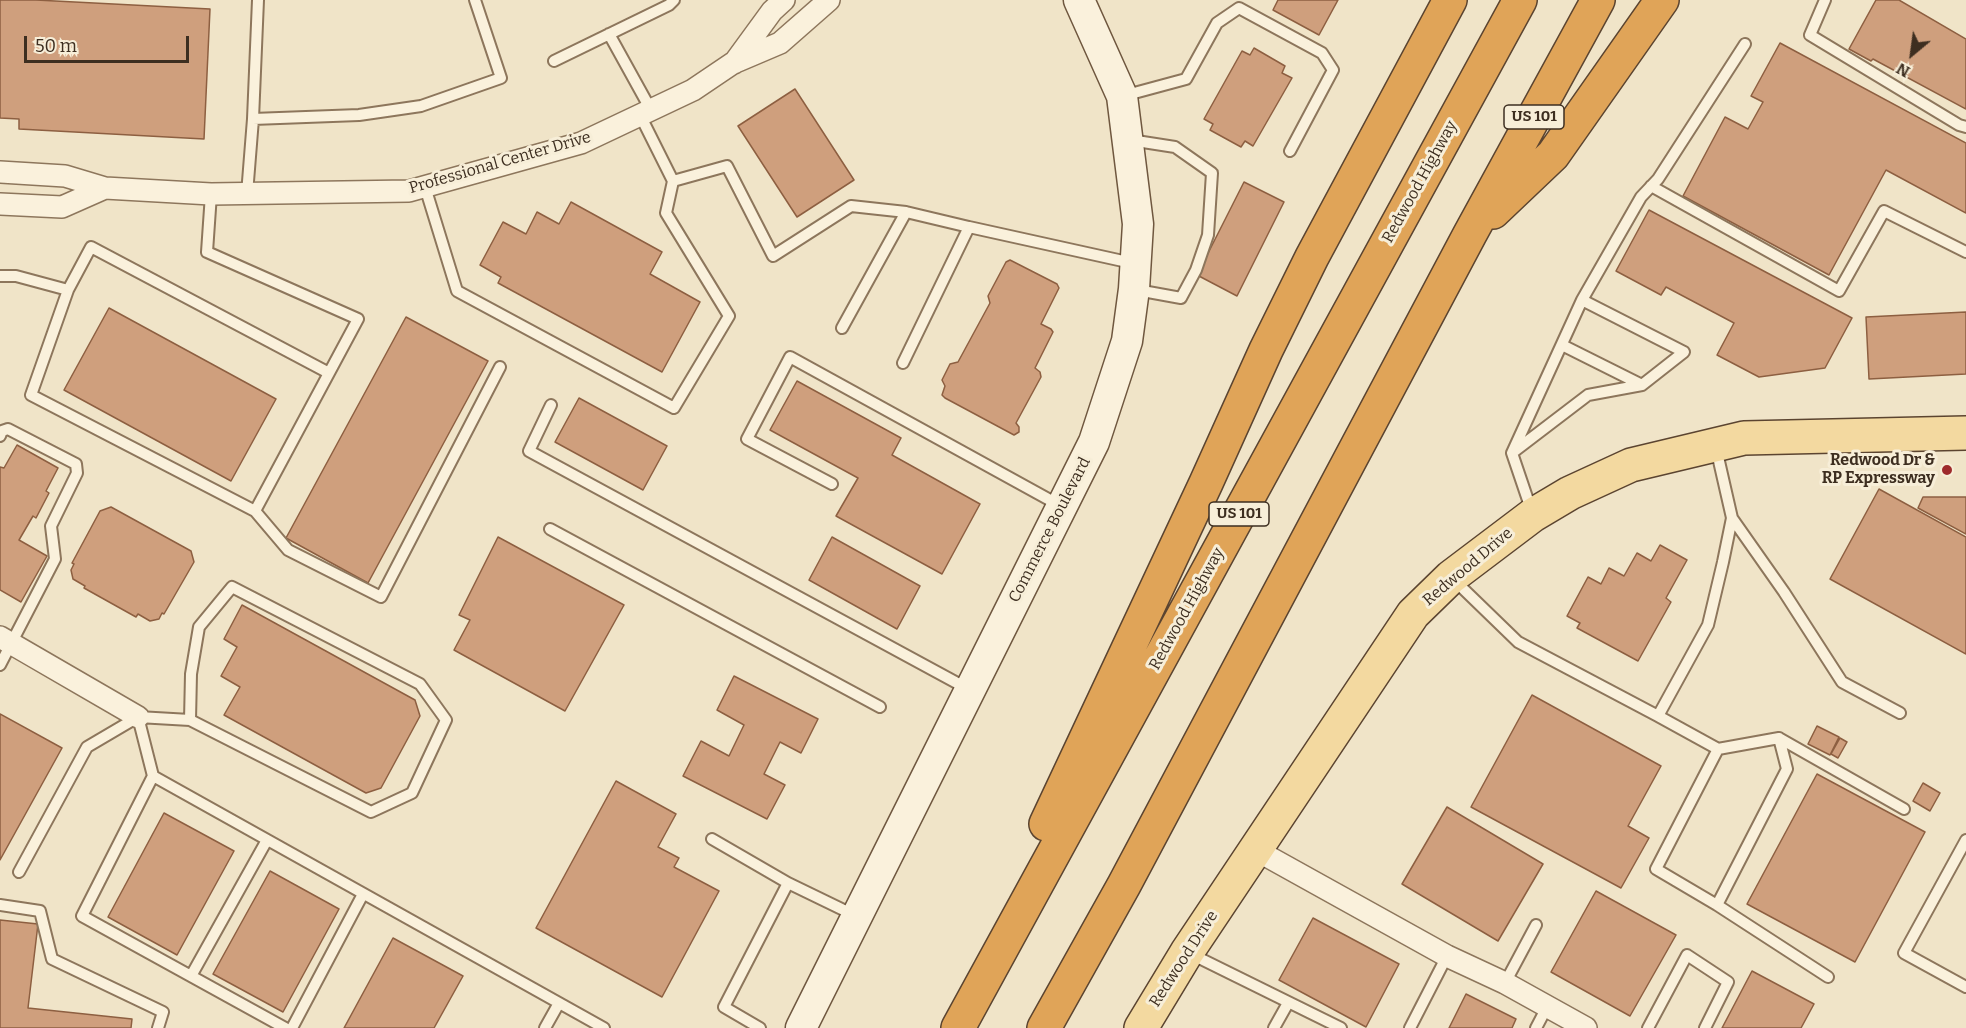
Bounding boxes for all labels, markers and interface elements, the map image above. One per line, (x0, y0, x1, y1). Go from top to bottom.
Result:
scale bar (27, 24, 192, 62)
north arrow (1882, 24, 1942, 84)
text: 50 m (35, 35, 77, 57)
text: N (1893, 59, 1913, 81)
road number: US 101 (1504, 105, 1564, 129)
street label: Redwood Highway (1378, 118, 1462, 246)
street label: Professional Center Drive (407, 128, 593, 198)
place label: Redwood Dr & RP Expressway (1822, 451, 1935, 489)
street label: Commerce Boulevard (1005, 454, 1095, 606)
marker: Redwood Dr & RP Expressway (1940, 463, 1954, 477)
road number: US 101 (1209, 502, 1269, 526)
street label: Redwood Drive (1419, 524, 1517, 610)
street label: Redwood Highway (1145, 545, 1229, 673)
street label: Redwood Drive (1146, 907, 1222, 1011)

